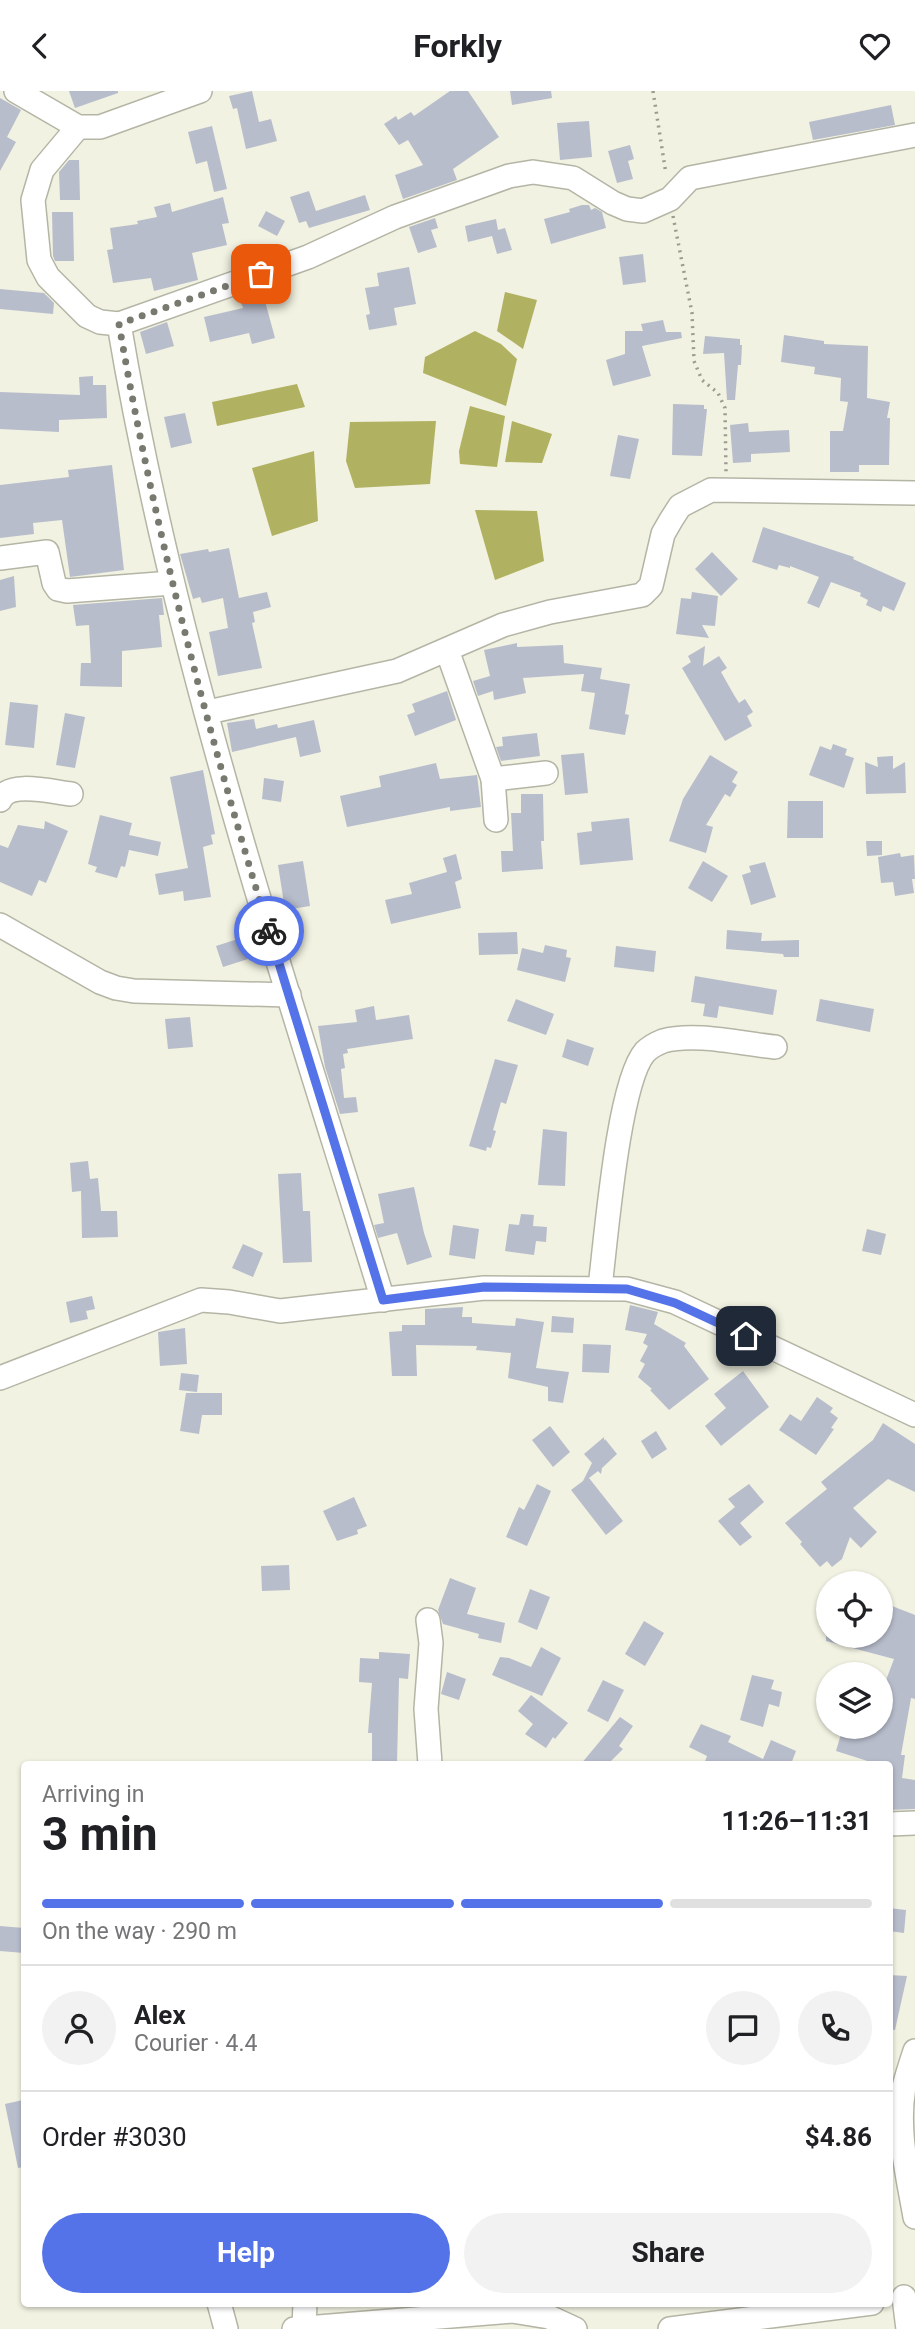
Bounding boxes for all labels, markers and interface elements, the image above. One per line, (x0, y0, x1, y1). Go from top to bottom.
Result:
icon: back (21, 27, 59, 65)
text: Forkly (413, 27, 502, 65)
icon: heart (856, 27, 894, 65)
pin (231, 244, 291, 304)
icon: bag (242, 255, 280, 293)
courier (234, 896, 304, 966)
icon: bike (250, 912, 288, 950)
pin (716, 1306, 776, 1366)
icon: home (727, 1317, 765, 1355)
map controls (816, 1571, 893, 1739)
button: locate (816, 1571, 893, 1648)
button: layers (816, 1662, 893, 1739)
text: Arriving in (42, 1781, 145, 1808)
text: 11:26–11:31 (722, 1806, 872, 1836)
text: 3 min (42, 1807, 158, 1861)
text: On the way · 290 m (42, 1918, 237, 1945)
button: person (42, 1991, 116, 2065)
button: chat (706, 1991, 780, 2065)
button: phone (798, 1991, 872, 2065)
text: Alex (134, 2000, 186, 2030)
text: Courier · 4.4 (134, 2030, 257, 2057)
text: Order #3030 (42, 2122, 187, 2152)
text: $4.86 (805, 2122, 872, 2152)
button: Help (42, 2213, 450, 2293)
button: Share (464, 2213, 872, 2293)

